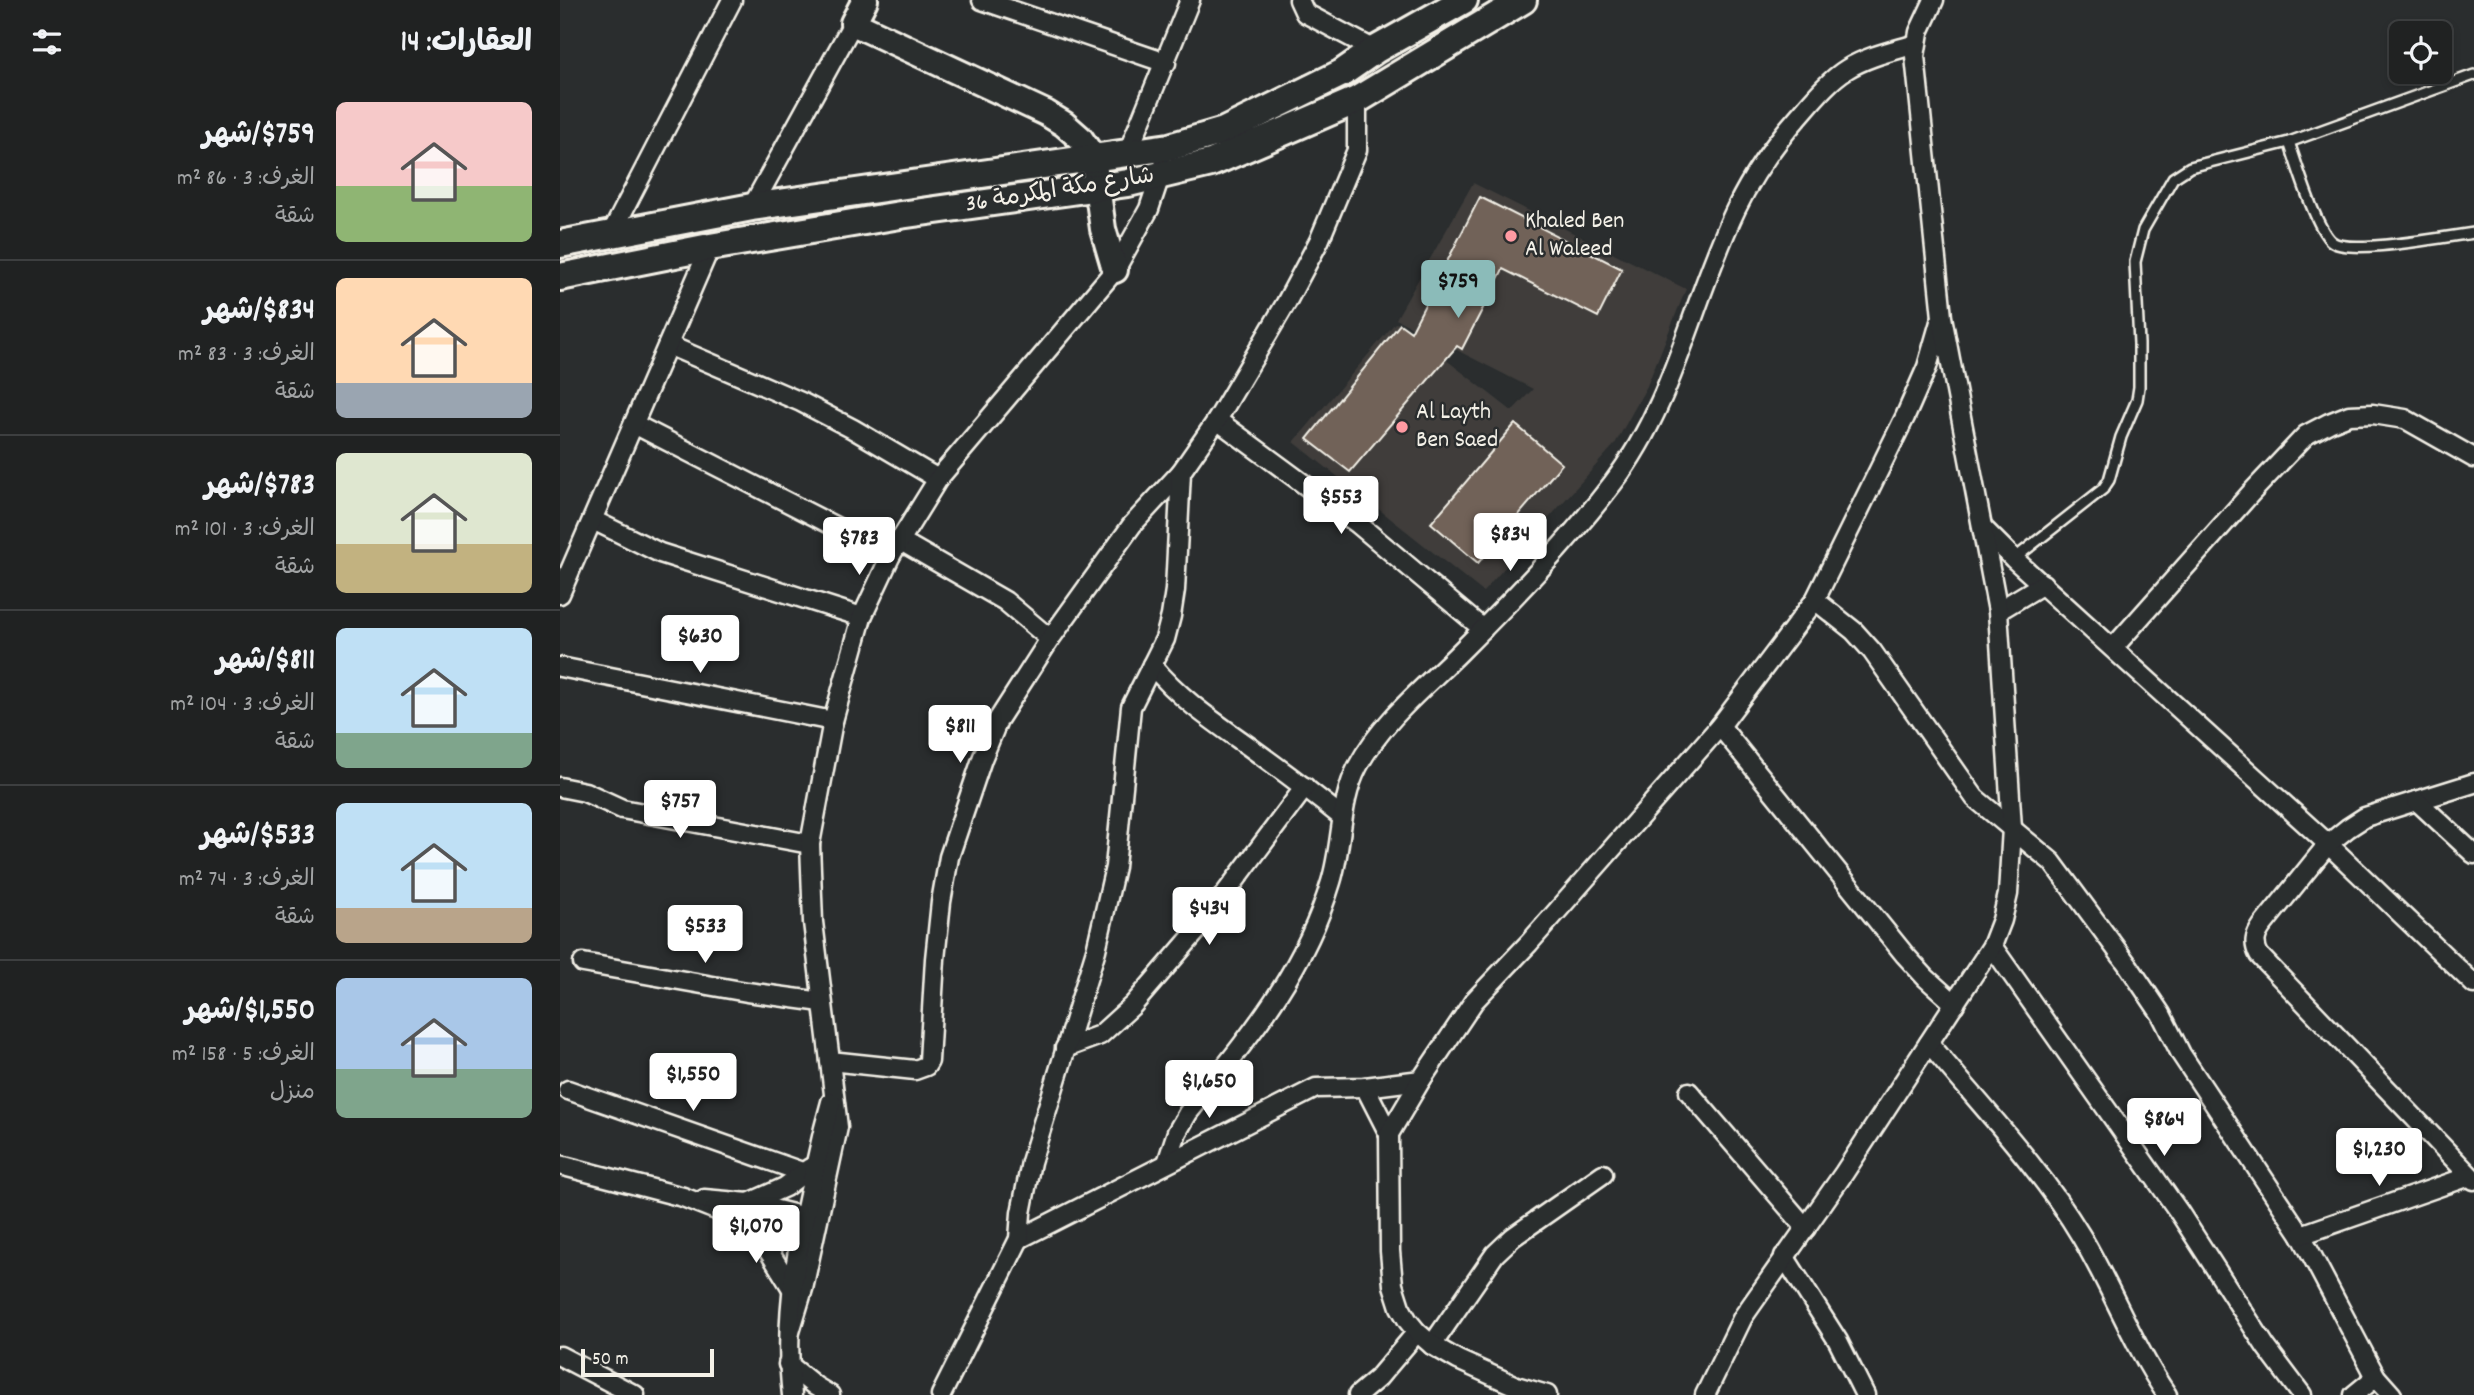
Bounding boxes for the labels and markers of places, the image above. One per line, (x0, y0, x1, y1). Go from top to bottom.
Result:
place label: Khaled Ben Al Waleed (1525, 205, 1624, 267)
marker: Khaled Ben Al Waleed (1503, 228, 1519, 244)
pin: $759 (1417, 260, 1499, 320)
place label: Al Layth Ben Saed (1416, 396, 1498, 458)
marker: Al Layth Ben Saed (1394, 419, 1410, 435)
pin: $553 (1300, 476, 1382, 536)
pin: $834 (1469, 514, 1551, 573)
pin: $783 (818, 518, 900, 577)
pin: $630 (659, 616, 741, 675)
pin: $811 (919, 706, 1001, 765)
pin: $757 (639, 780, 721, 840)
pin: $434 (1168, 888, 1250, 947)
pin: $533 (664, 906, 746, 965)
pin: $1,550 (636, 1054, 750, 1113)
pin: $1,650 (1152, 1060, 1266, 1120)
pin: $864 (2123, 1098, 2205, 1158)
pin: $1,230 (2322, 1128, 2436, 1188)
pin: $1,070 (699, 1206, 813, 1265)

